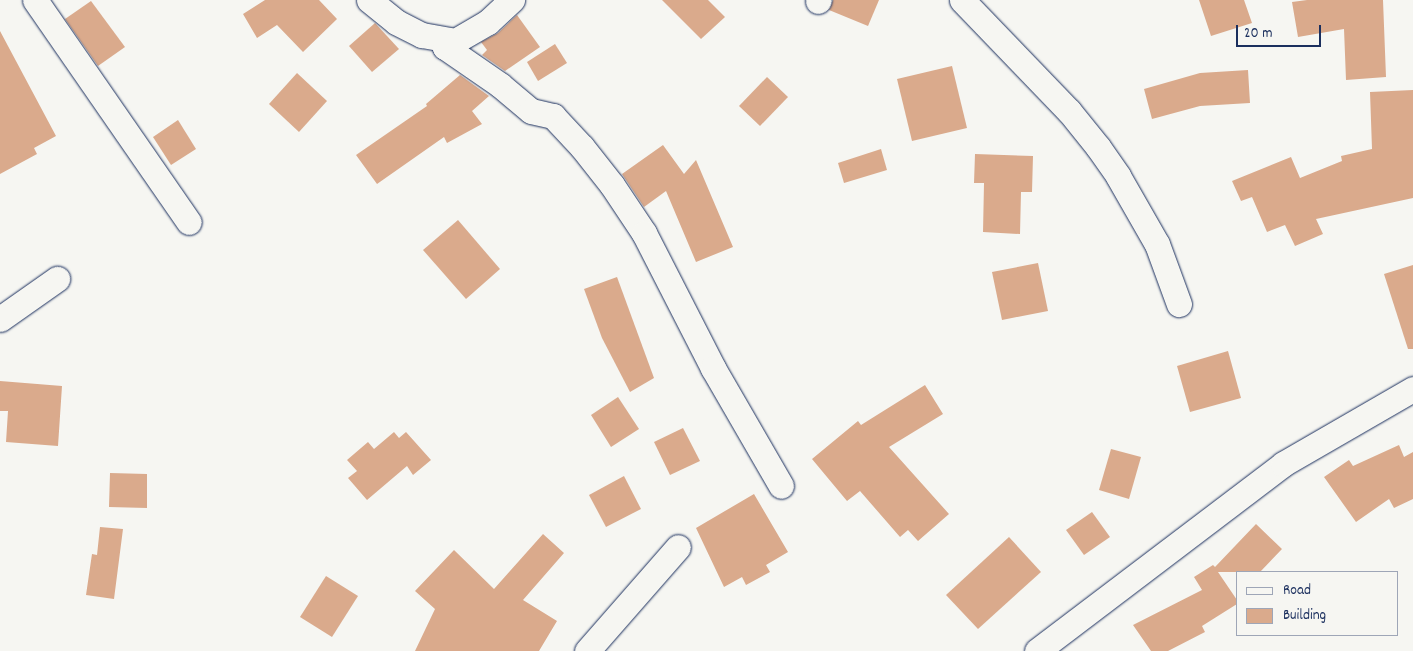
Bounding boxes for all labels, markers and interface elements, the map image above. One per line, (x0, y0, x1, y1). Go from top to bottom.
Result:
scale bar (1238, 15, 1323, 47)
text: 20 m (1244, 23, 1272, 45)
legend (1236, 571, 1398, 636)
text: Road (1283, 580, 1311, 602)
text: Building (1283, 605, 1326, 627)

